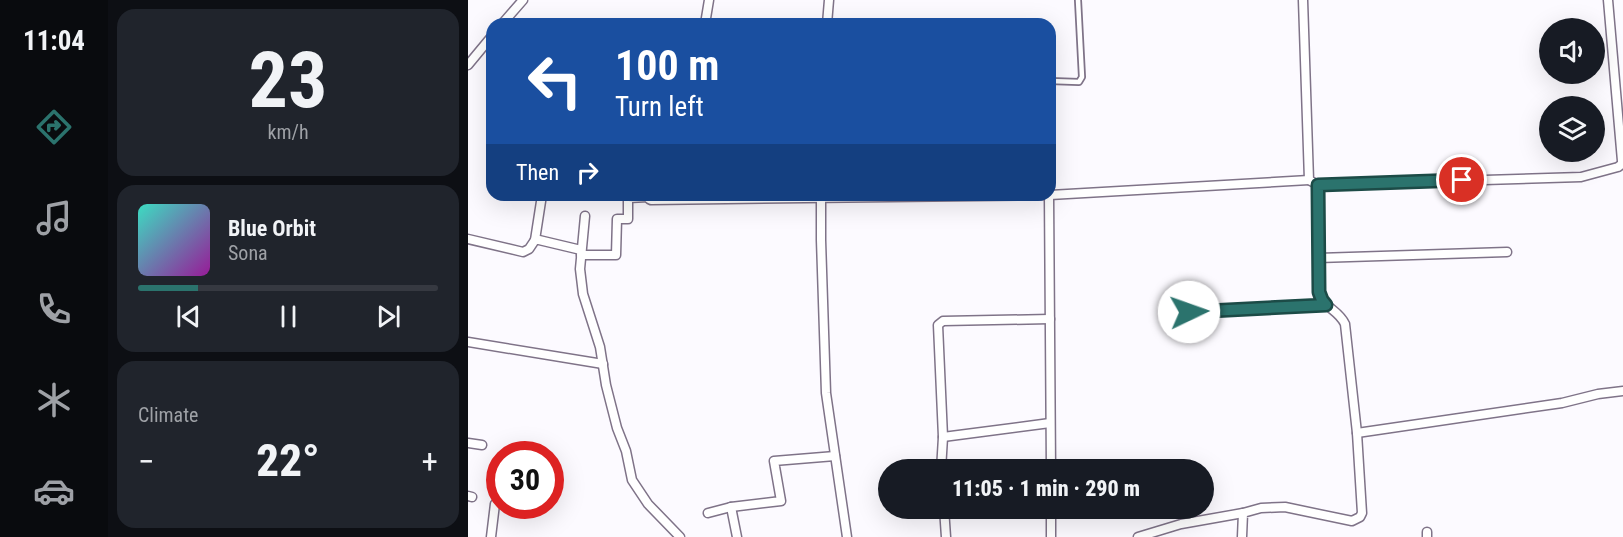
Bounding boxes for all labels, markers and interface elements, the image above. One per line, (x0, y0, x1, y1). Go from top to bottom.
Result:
map controls (1539, 18, 1605, 162)
button: sound (1539, 18, 1605, 84)
text: 11:04 (23, 25, 85, 57)
text: 23 (249, 35, 327, 126)
text: 100 m (615, 41, 720, 90)
icon: left (516, 42, 594, 120)
text: Turn left (615, 91, 704, 123)
button: layers (1539, 96, 1605, 162)
icon: directions (33, 106, 75, 148)
text: km/h (267, 120, 309, 144)
pin (1436, 154, 1487, 205)
icon: right (571, 156, 604, 189)
text: Then (516, 160, 559, 185)
icon: arrive (1445, 163, 1478, 196)
icon: music (33, 197, 75, 239)
text: Blue Orbit (228, 216, 316, 241)
text: Sona (228, 241, 268, 265)
position arrow (1157, 280, 1221, 344)
icon: phone (33, 288, 75, 330)
icon: previous (172, 300, 205, 333)
icon: pause (272, 300, 305, 333)
icon: next (372, 300, 405, 333)
icon: climate (33, 379, 75, 421)
text: Climate (138, 403, 198, 427)
text: 22° (256, 434, 320, 487)
speed limit sign: 30 (486, 441, 564, 519)
text: − (138, 442, 155, 481)
text: + (422, 442, 438, 481)
icon: car (33, 470, 75, 512)
text: 11:05 · 1 min · 290 m (952, 476, 1140, 501)

